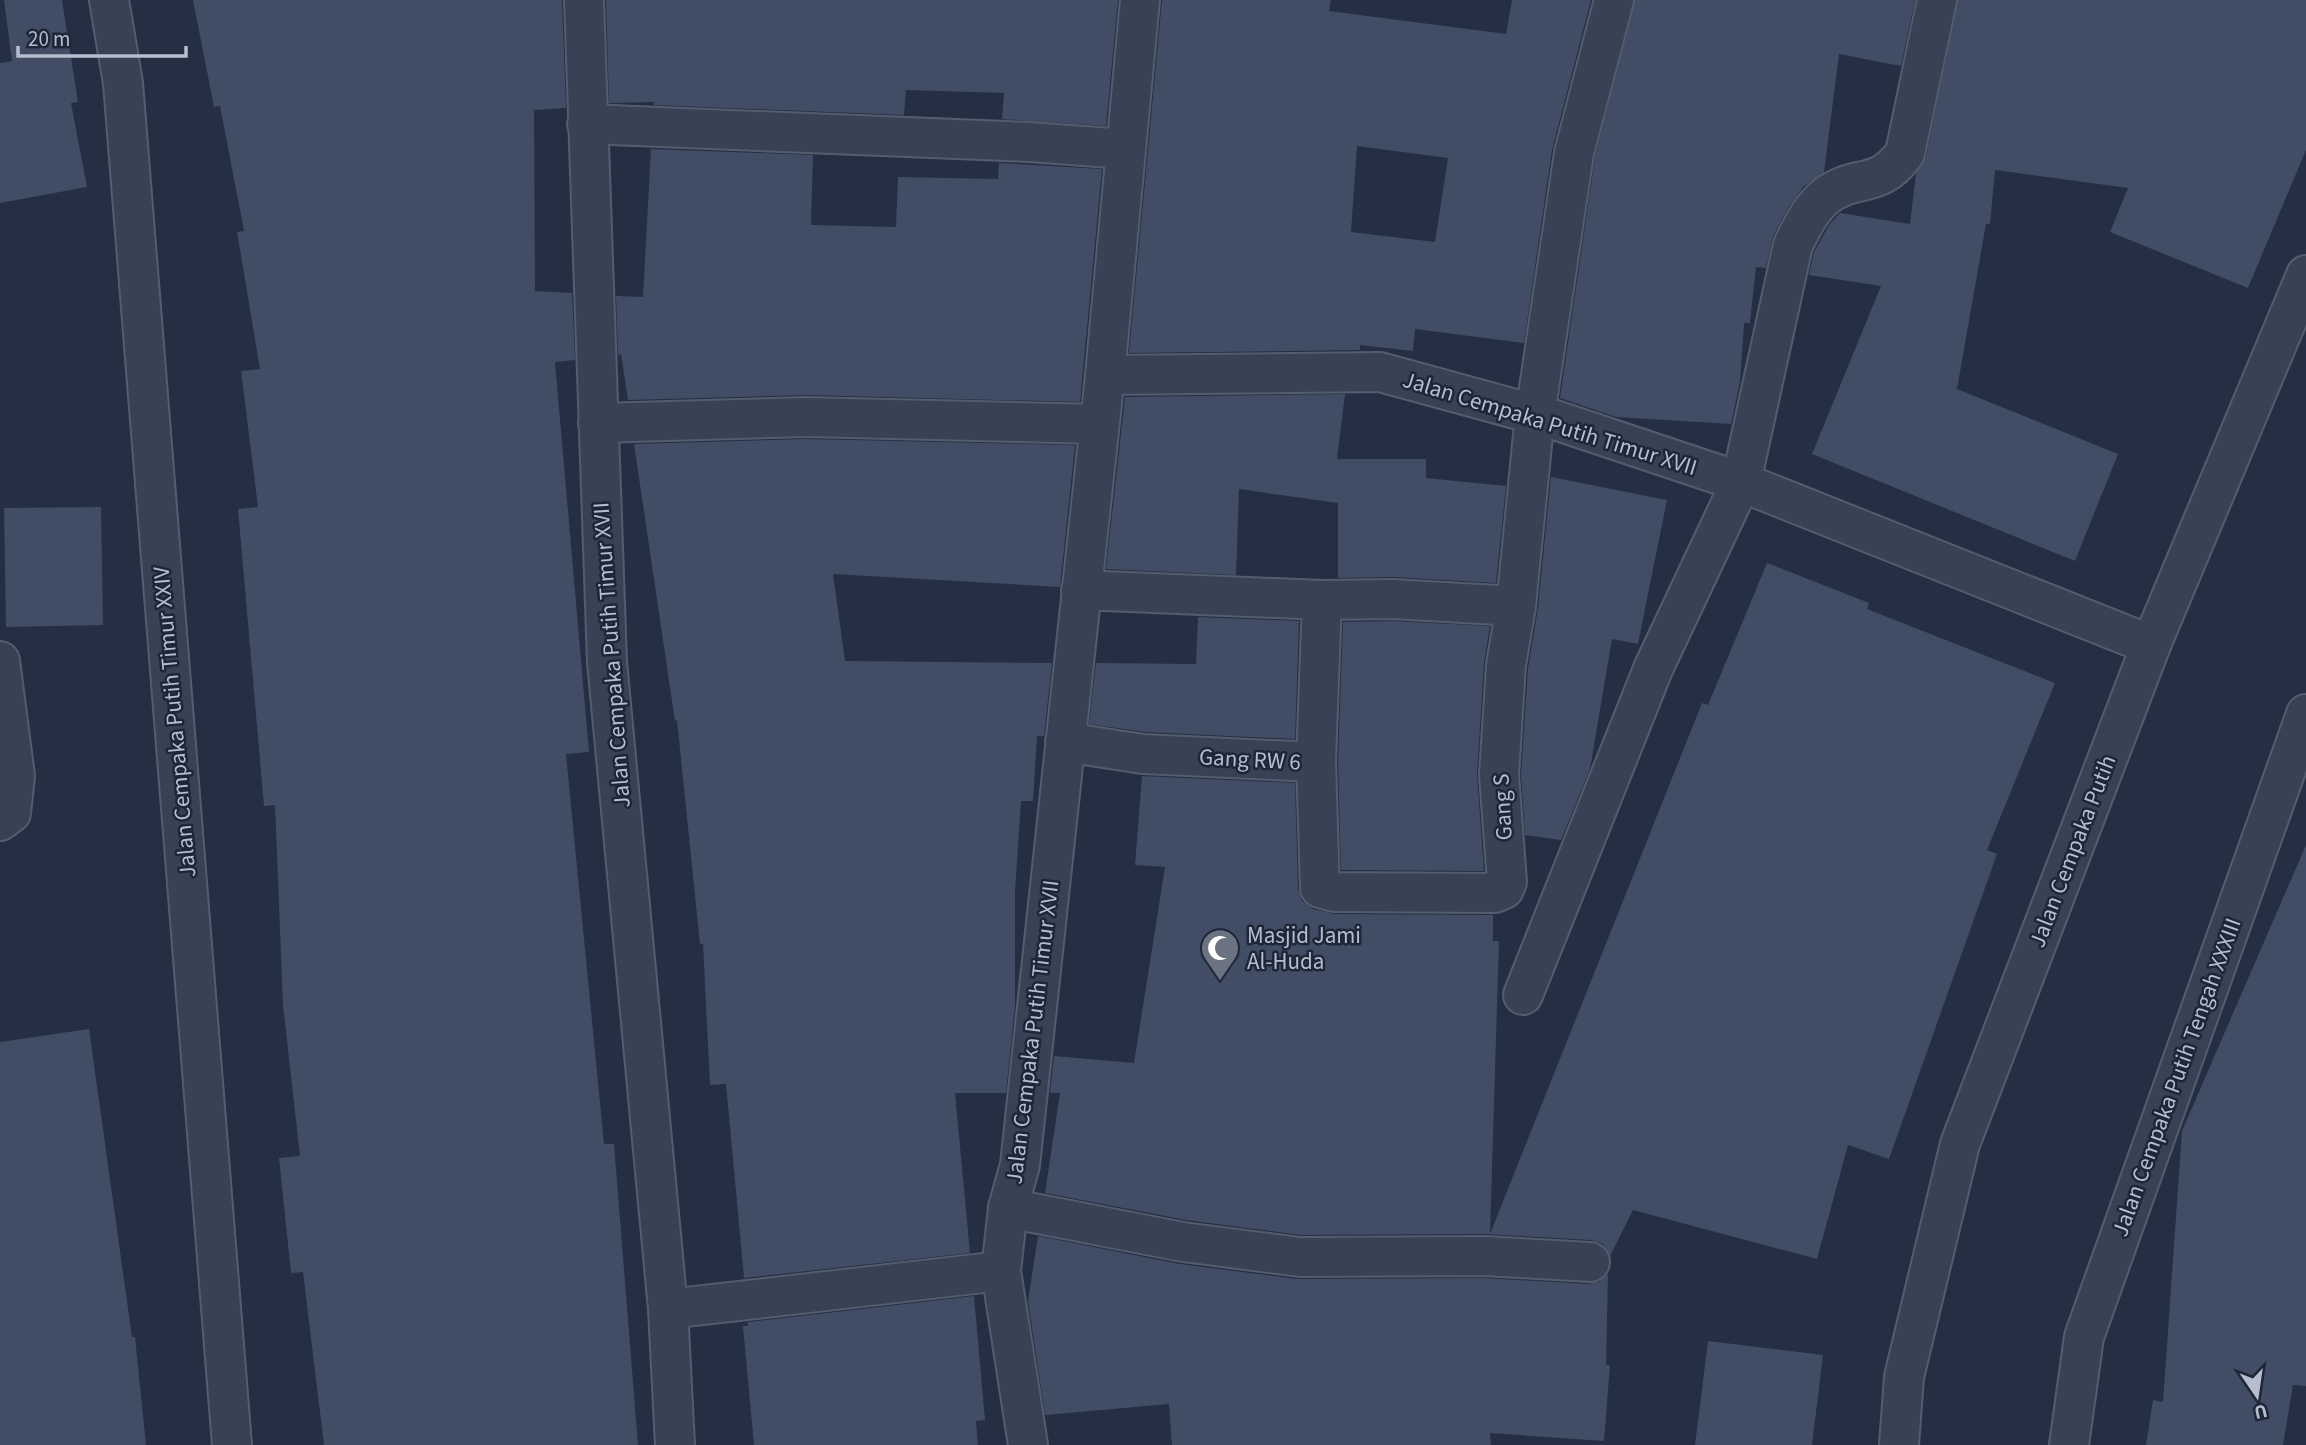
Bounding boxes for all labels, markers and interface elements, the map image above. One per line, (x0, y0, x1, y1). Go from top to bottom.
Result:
scale bar (18, 14, 186, 58)
text: 20 m (28, 24, 70, 54)
street label: Jalan Cempaka Putih Timur XVII (1399, 363, 1701, 484)
street label: Jalan Cempaka Putih Timur XVII (584, 501, 639, 809)
street label: Jalan Cempaka Putih Timur XXIV (144, 565, 205, 879)
street label: Gang RW 6 (1198, 740, 1302, 779)
street label: Jalan Cempaka Putih (2021, 750, 2124, 952)
street label: Gang S (1484, 773, 1521, 841)
street label: Jalan Cempaka Putih Timur XVII (997, 878, 1068, 1186)
street label: Jalan Cempaka Putih Tengah XXXIII (2103, 913, 2250, 1241)
place label: Masjid Jami Al-Huda (1247, 919, 1361, 978)
mosque icon: Masjid Jami Al-Huda (1199, 927, 1241, 982)
north arrow (2222, 1361, 2292, 1431)
text: U (2251, 1397, 2270, 1426)

